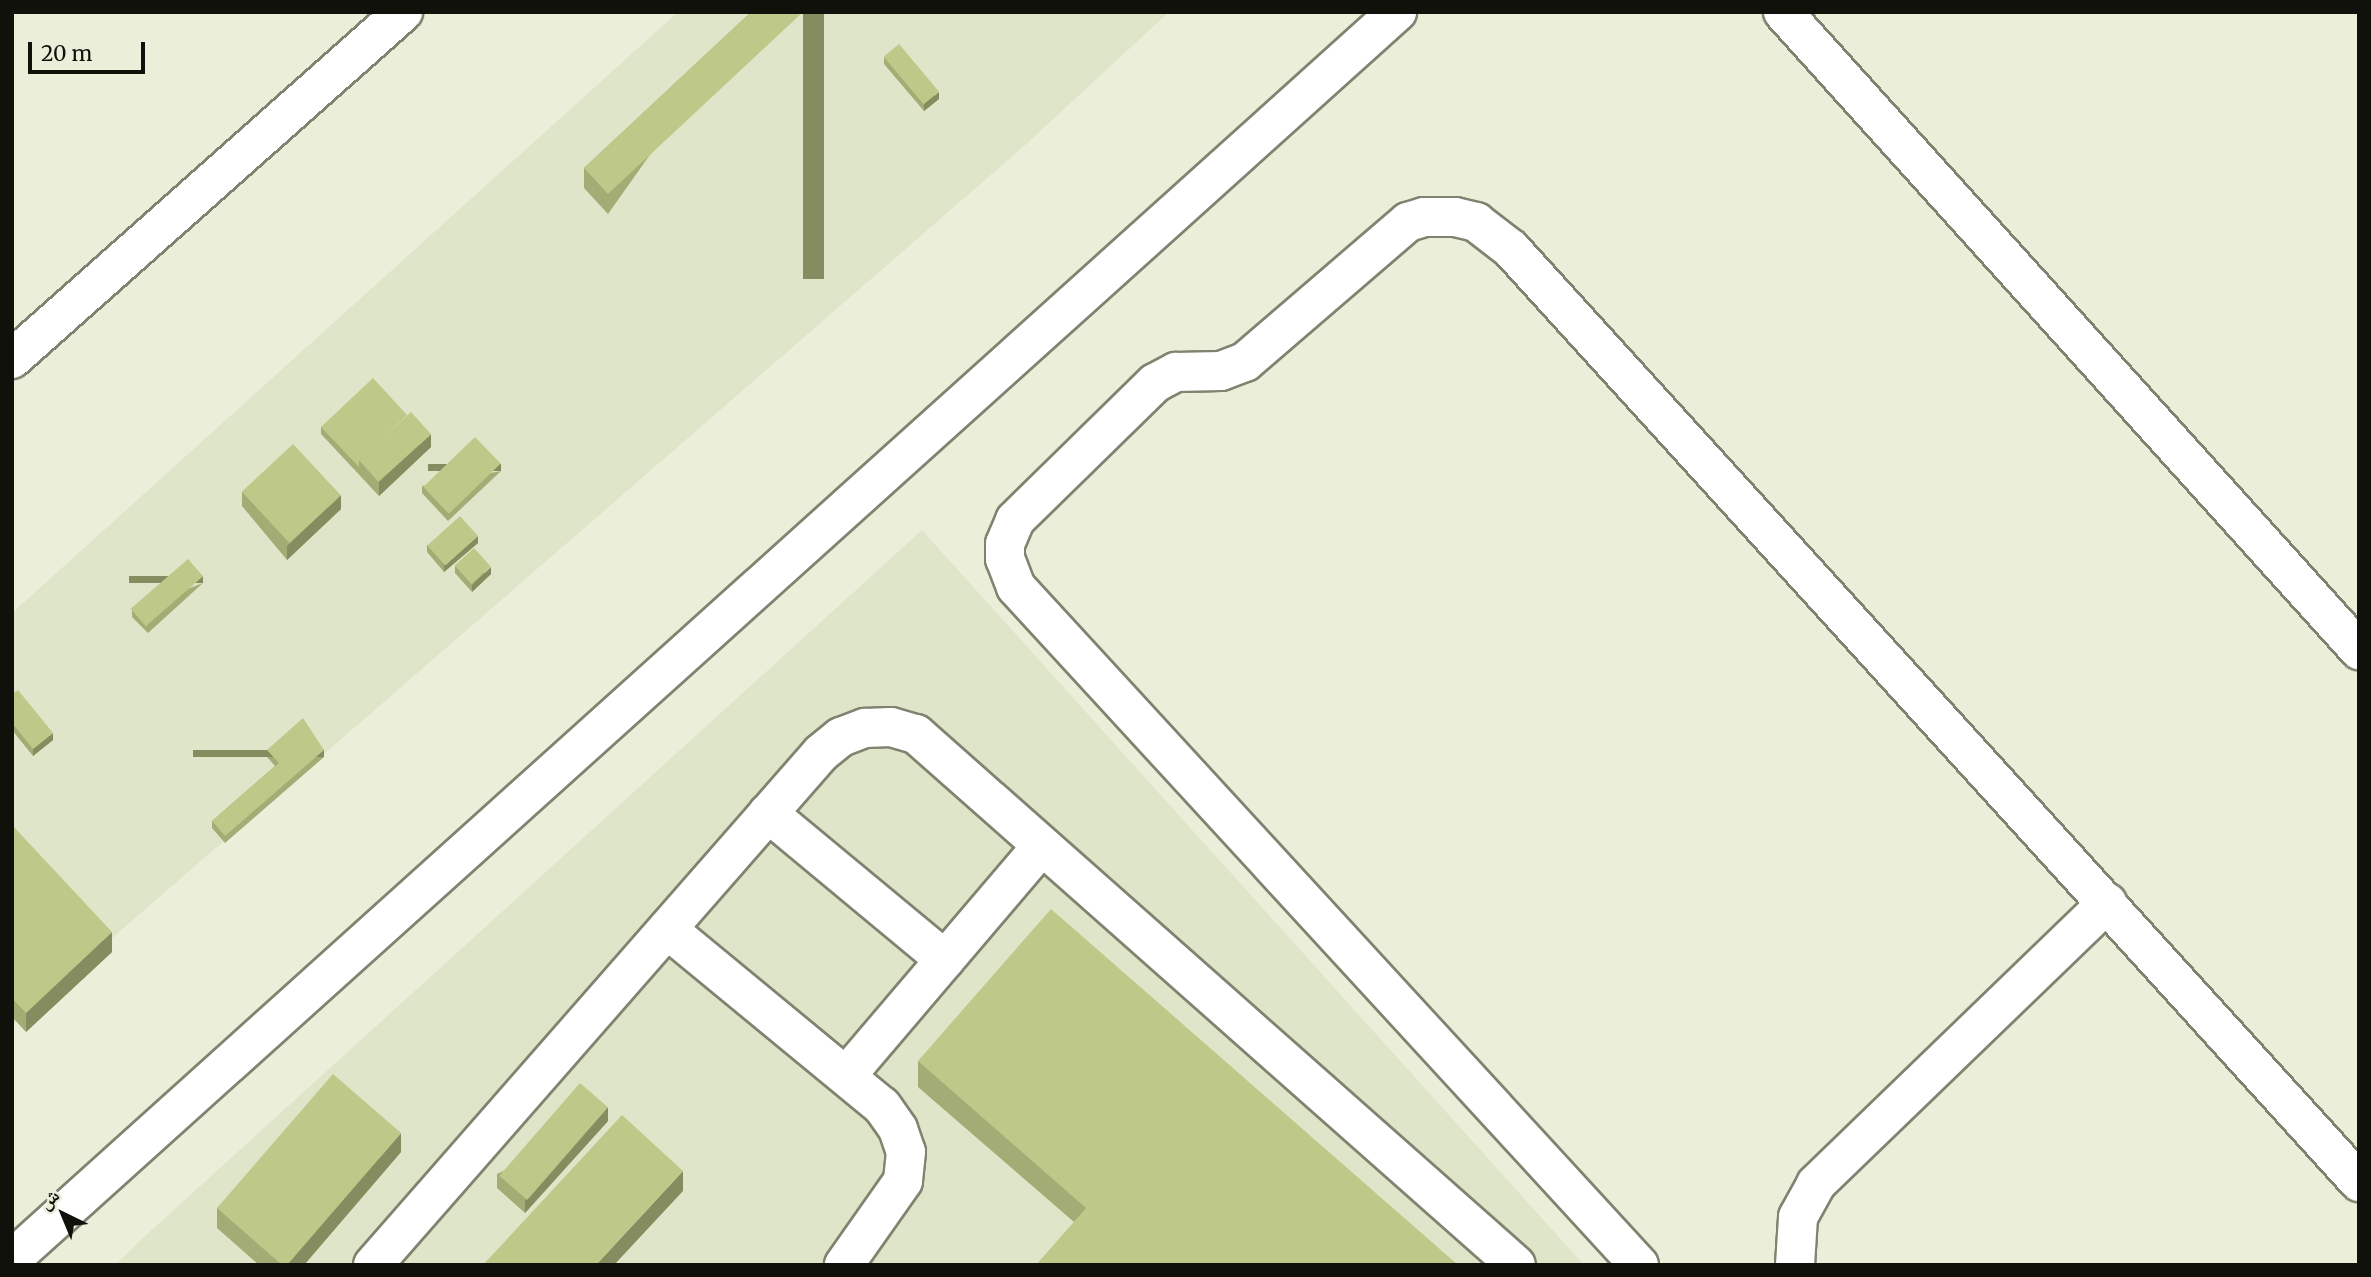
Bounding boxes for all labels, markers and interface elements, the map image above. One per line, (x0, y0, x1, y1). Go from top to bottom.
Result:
scale bar (32, 28, 149, 72)
text: 20 m (41, 40, 92, 67)
north arrow (28, 1179, 98, 1249)
text: ش (33, 1183, 64, 1214)

